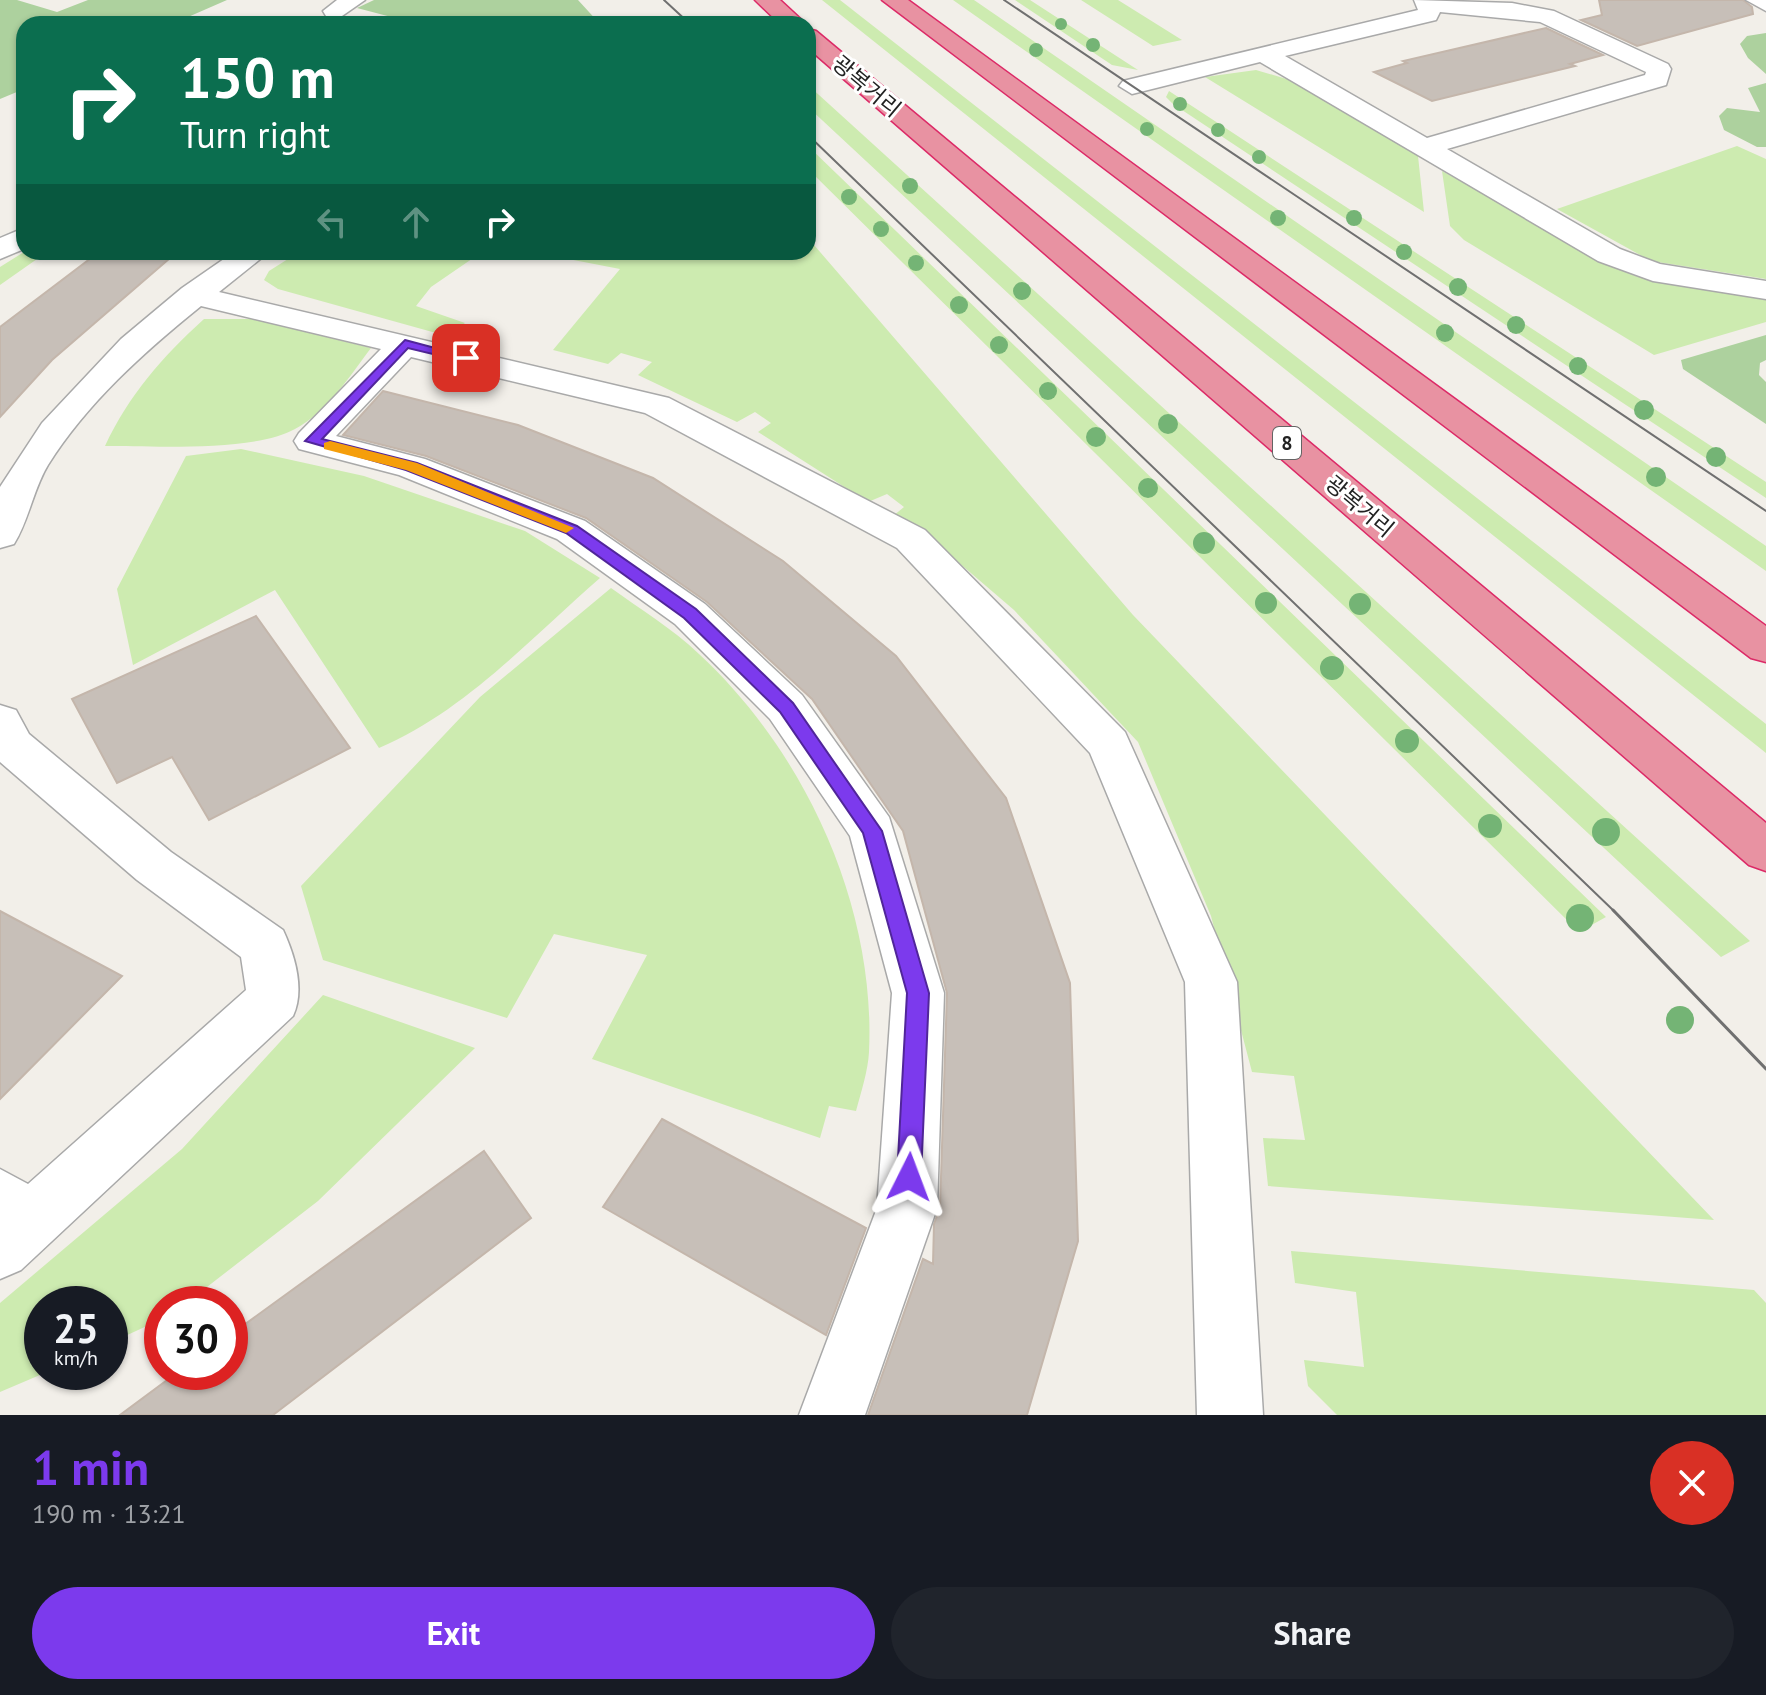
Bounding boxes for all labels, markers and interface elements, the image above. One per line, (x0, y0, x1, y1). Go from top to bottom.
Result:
text: 150 m (180, 41, 335, 113)
icon: right (48, 48, 152, 152)
street label: 광복거리 (827, 49, 907, 123)
text: Turn right (180, 111, 330, 158)
icon: left (310, 200, 354, 244)
icon: ahead (394, 200, 438, 244)
icon: right (478, 200, 522, 244)
pin (432, 324, 500, 392)
icon: arrive (444, 336, 488, 380)
road number: 8 (1273, 427, 1301, 459)
street label: 광복거리 (1320, 469, 1400, 543)
position arrow (867, 1135, 951, 1219)
speed limit sign: 30 (144, 1286, 248, 1390)
text: 25 (53, 1302, 99, 1354)
text: km/h (54, 1345, 98, 1371)
text: 1 min (32, 1436, 149, 1498)
button: close (1650, 1441, 1734, 1525)
text: 190 m · 13:21 (32, 1497, 186, 1530)
button: Exit (32, 1587, 875, 1679)
button: Share (891, 1587, 1734, 1679)

